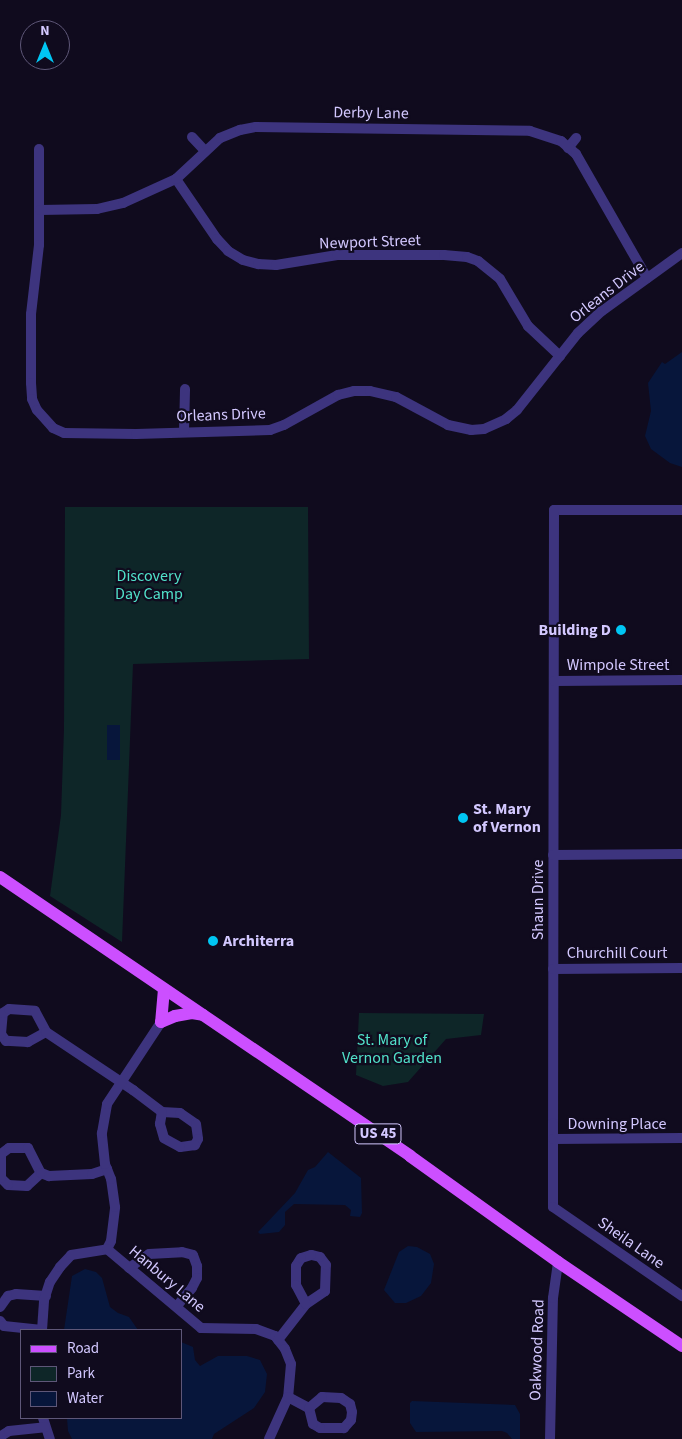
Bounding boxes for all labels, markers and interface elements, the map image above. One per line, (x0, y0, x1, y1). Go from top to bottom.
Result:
north arrow (20, 20, 70, 70)
text: N (40, 21, 50, 41)
street label: Derby Lane (333, 103, 409, 123)
street label: Newport Street (319, 231, 421, 253)
street label: Orleans Drive (566, 257, 648, 327)
street label: Orleans Drive (176, 404, 266, 426)
park label: Discovery Day Camp (115, 566, 183, 604)
place label: Building D (539, 620, 611, 640)
marker: Building D (615, 624, 627, 636)
street label: Wimpole Street (567, 655, 669, 675)
place label: St. Mary of Vernon (473, 799, 541, 837)
marker: St. Mary of Vernon (457, 812, 469, 824)
street label: Shaun Drive (528, 860, 548, 940)
place label: Architerra (223, 931, 294, 951)
marker: Architerra (207, 935, 219, 947)
street label: Churchill Court (567, 943, 667, 963)
park label: St. Mary of Vernon Garden (342, 1030, 442, 1068)
street label: Downing Place (568, 1114, 666, 1134)
road number: US 45 (354, 1122, 402, 1146)
street label: Sheila Lane (594, 1213, 668, 1273)
street label: Hanbury Lane (125, 1241, 209, 1317)
street label: Oakwood Road (526, 1299, 548, 1401)
legend (20, 1329, 182, 1419)
text: Road (67, 1338, 99, 1359)
text: Park (67, 1363, 95, 1384)
text: Water (67, 1388, 103, 1409)

